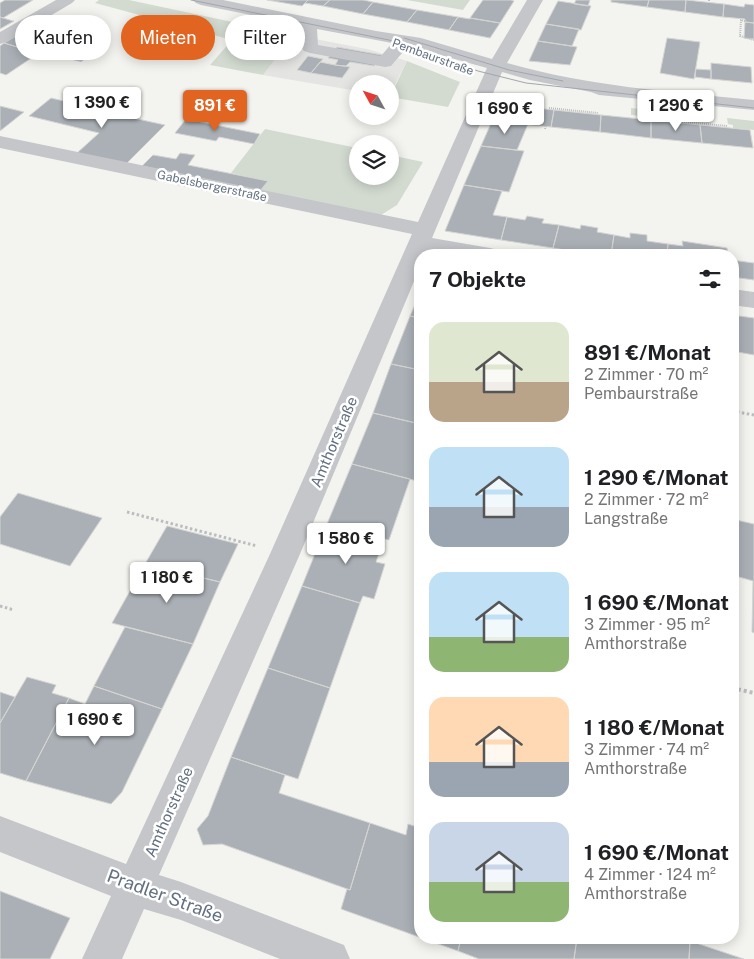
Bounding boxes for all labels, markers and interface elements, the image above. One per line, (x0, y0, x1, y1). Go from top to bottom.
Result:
chip: Kaufen (15, 15, 111, 60)
chip: Mieten (121, 15, 215, 60)
chip: Filter (225, 15, 305, 60)
street label: Pembaurstraße (390, 36, 476, 78)
north arrow (349, 75, 399, 125)
map controls (349, 75, 399, 185)
pin: 1 390 € (56, 86, 148, 129)
pin: 891 € (180, 90, 250, 132)
pin: 1 290 € (630, 90, 722, 132)
pin: 1 690 € (459, 92, 551, 135)
text: 1 390 € (74, 93, 130, 112)
text: 891 € (194, 96, 236, 115)
text: 1 290 € (648, 96, 704, 115)
text: 1 690 € (477, 99, 533, 118)
button: layers (349, 135, 399, 185)
street label: Gabelsbergerstraße (156, 168, 268, 204)
icon: filters (696, 265, 724, 293)
text: 7 Objekte (429, 267, 526, 292)
text: 891 €/Monat (584, 340, 711, 365)
icon: home (469, 342, 529, 402)
text: 2 Zimmer · 70 m² (584, 365, 708, 384)
text: Pembaurstraße (584, 384, 698, 403)
street label: Amthorstraße (307, 394, 360, 490)
text: 1 290 €/Monat (584, 465, 729, 490)
icon: home (469, 467, 529, 527)
text: 2 Zimmer · 72 m² (584, 490, 709, 509)
text: Langstraße (584, 509, 668, 528)
pin: 1 580 € (300, 522, 392, 565)
text: 1 580 € (318, 529, 374, 548)
pin: 1 180 € (121, 562, 213, 604)
text: 1 180 € (141, 568, 193, 587)
text: 1 690 €/Monat (584, 590, 729, 615)
icon: home (469, 592, 529, 652)
text: 3 Zimmer · 95 m² (584, 615, 710, 634)
text: Amthorstraße (584, 634, 687, 653)
pin: 1 690 € (49, 704, 141, 746)
text: 1 690 € (67, 710, 123, 729)
text: 1 180 €/Monat (584, 715, 724, 740)
icon: home (469, 717, 529, 777)
text: 3 Zimmer · 74 m² (584, 740, 709, 759)
text: Amthorstraße (584, 759, 687, 778)
street label: Amthorstraße (141, 764, 196, 859)
text: 1 690 €/Monat (584, 840, 729, 865)
icon: home (469, 842, 529, 902)
street label: Pradler Straße (104, 865, 226, 926)
text: 4 Zimmer · 124 m² (584, 865, 716, 884)
text: Amthorstraße (584, 884, 687, 903)

